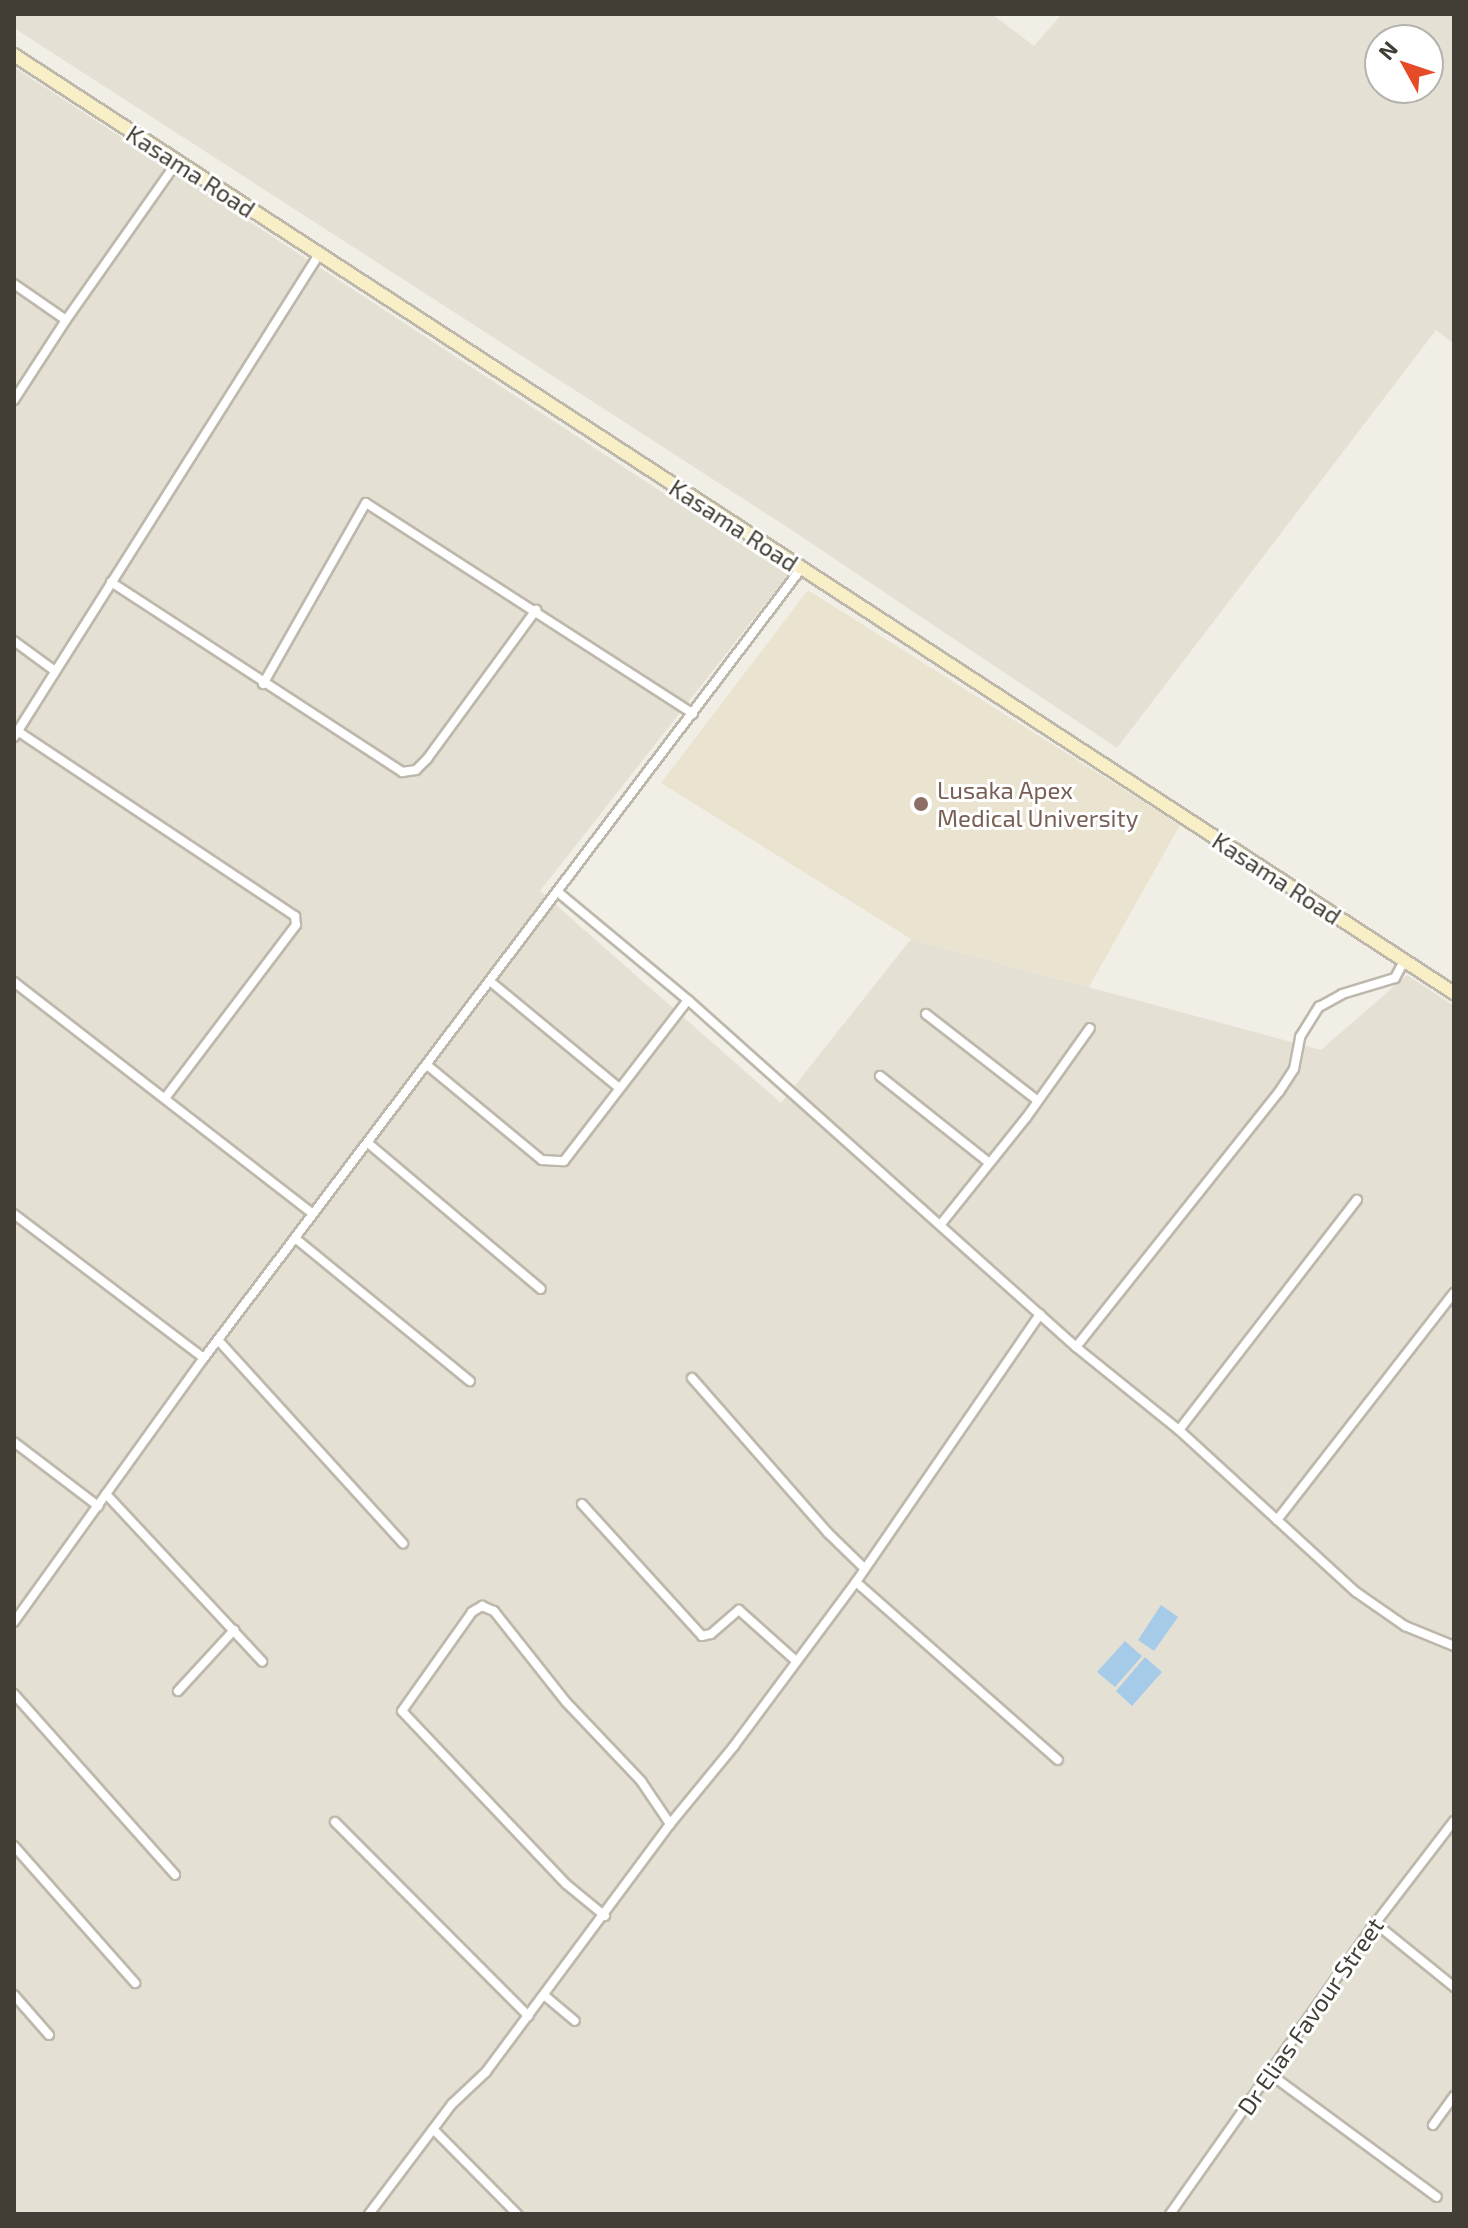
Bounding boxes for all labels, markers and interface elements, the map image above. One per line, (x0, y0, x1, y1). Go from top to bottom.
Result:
north arrow (1364, 24, 1444, 104)
text: N (1372, 35, 1402, 64)
street label: Kasama Road (121, 119, 261, 223)
street label: Kasama Road (664, 473, 804, 577)
place label: Lusaka Apex Medical University (937, 776, 1139, 832)
marker: Lusaka Apex Medical University (912, 795, 930, 813)
street label: Kasama Road (1207, 826, 1347, 930)
street label: Dr Elias Favour Street (1231, 1911, 1389, 2121)

